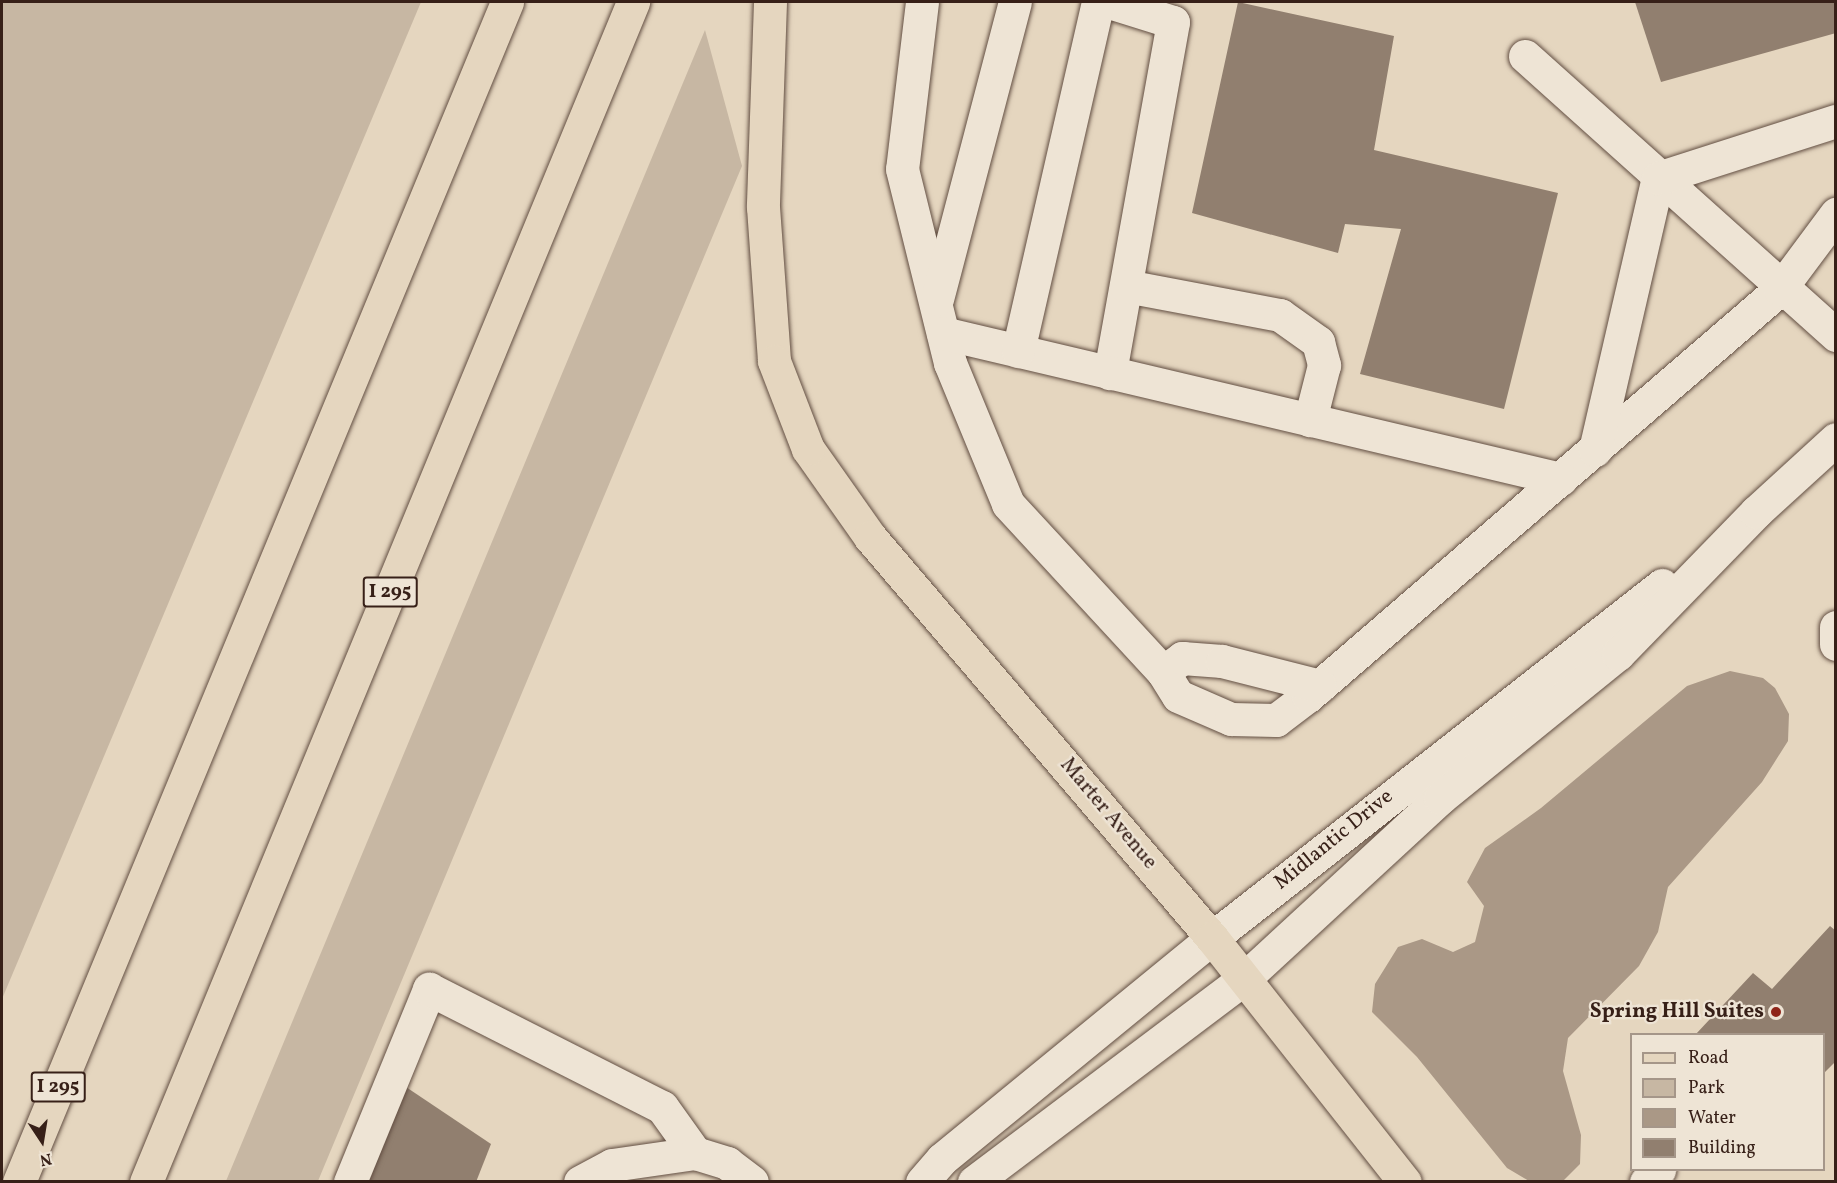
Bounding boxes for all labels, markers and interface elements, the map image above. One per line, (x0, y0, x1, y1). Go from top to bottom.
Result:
road number: I 295 (362, 575, 418, 609)
street label: Marter Avenue (1054, 753, 1162, 875)
street label: Midlantic Drive (1270, 784, 1398, 896)
place label: Spring Hill Suites (1590, 999, 1764, 1025)
marker: Spring Hill Suites (1769, 1005, 1783, 1019)
legend (1630, 1033, 1825, 1171)
text: Road (1688, 1046, 1729, 1071)
road number: I 295 (29, 1070, 86, 1104)
text: Park (1688, 1076, 1725, 1101)
text: Water (1688, 1106, 1736, 1131)
north arrow (12, 1111, 72, 1171)
text: Building (1688, 1136, 1756, 1161)
text: N (38, 1147, 54, 1171)

